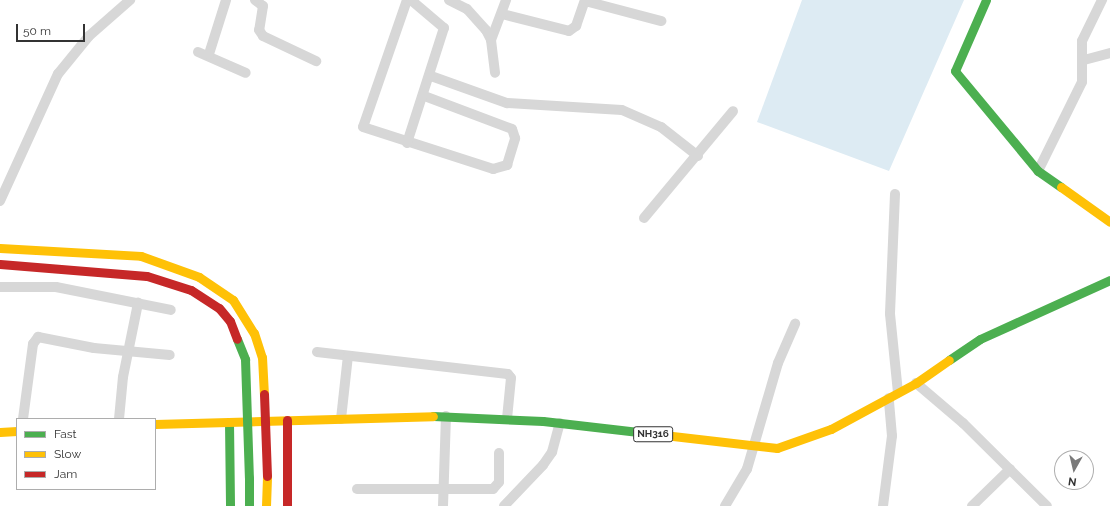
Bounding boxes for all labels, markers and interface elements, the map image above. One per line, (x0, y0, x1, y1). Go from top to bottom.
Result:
scale bar (18, 16, 87, 42)
text: 50 m (23, 24, 51, 38)
legend (16, 418, 156, 490)
road number: NH316 (633, 426, 673, 442)
text: Fast (54, 427, 77, 441)
text: Slow (54, 447, 81, 461)
north arrow (1054, 450, 1094, 490)
text: Jam (54, 467, 77, 481)
text: N (1067, 474, 1077, 488)

